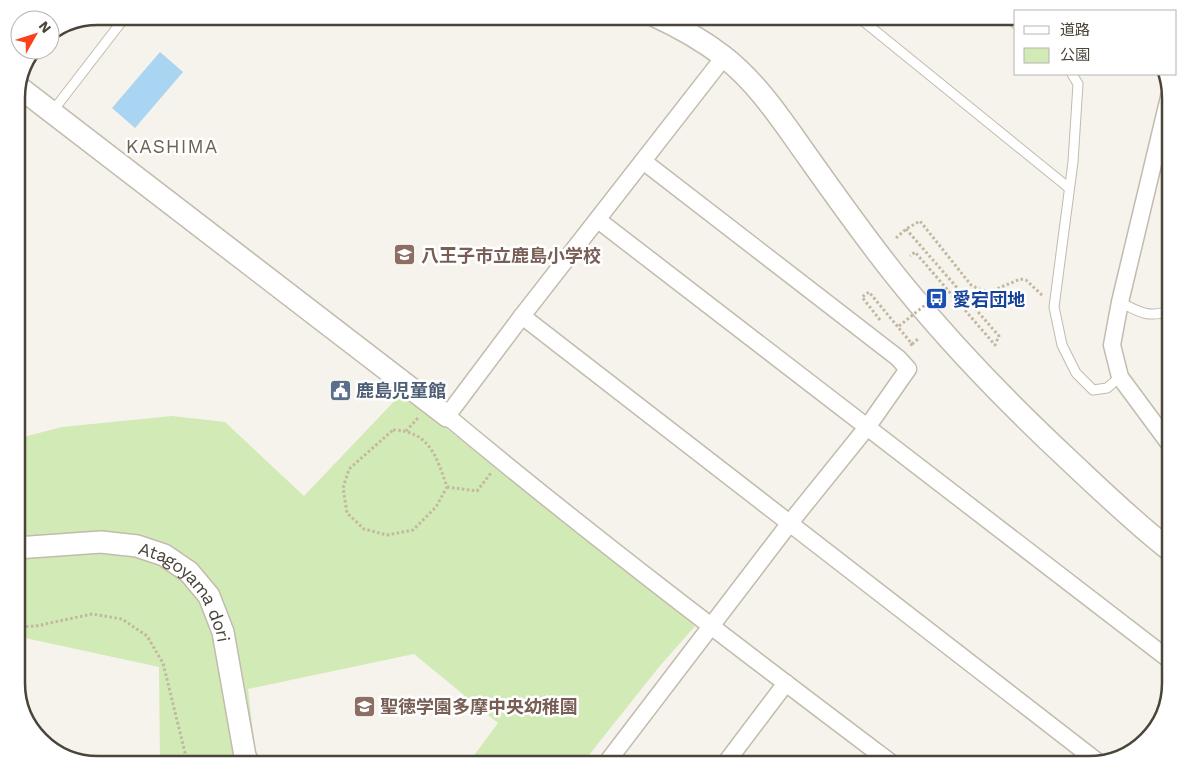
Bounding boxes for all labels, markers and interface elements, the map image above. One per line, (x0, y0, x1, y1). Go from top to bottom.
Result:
north arrow (10, 10, 60, 60)
legend (1014, 10, 1177, 75)
text: N (36, 18, 55, 36)
text: 道路 (1060, 21, 1090, 39)
text: 公園 (1060, 46, 1090, 64)
district label: KASHIMA (126, 135, 218, 158)
school or university icon: 八王子市立鹿島小学校 (393, 243, 417, 267)
place label: 八王子市立鹿島小学校 (421, 245, 601, 266)
bus stop icon: 愛宕団地 (925, 287, 949, 311)
place label: 愛宕団地 (953, 289, 1025, 310)
public building icon: 鹿島児童館 (328, 378, 352, 402)
place label: 鹿島児童館 (356, 380, 446, 401)
street label: Atagoyama dori (136, 537, 235, 644)
school or university icon: 聖徳学園多摩中央幼稚園 (352, 694, 376, 718)
place label: 聖徳学園多摩中央幼稚園 (380, 696, 578, 717)

